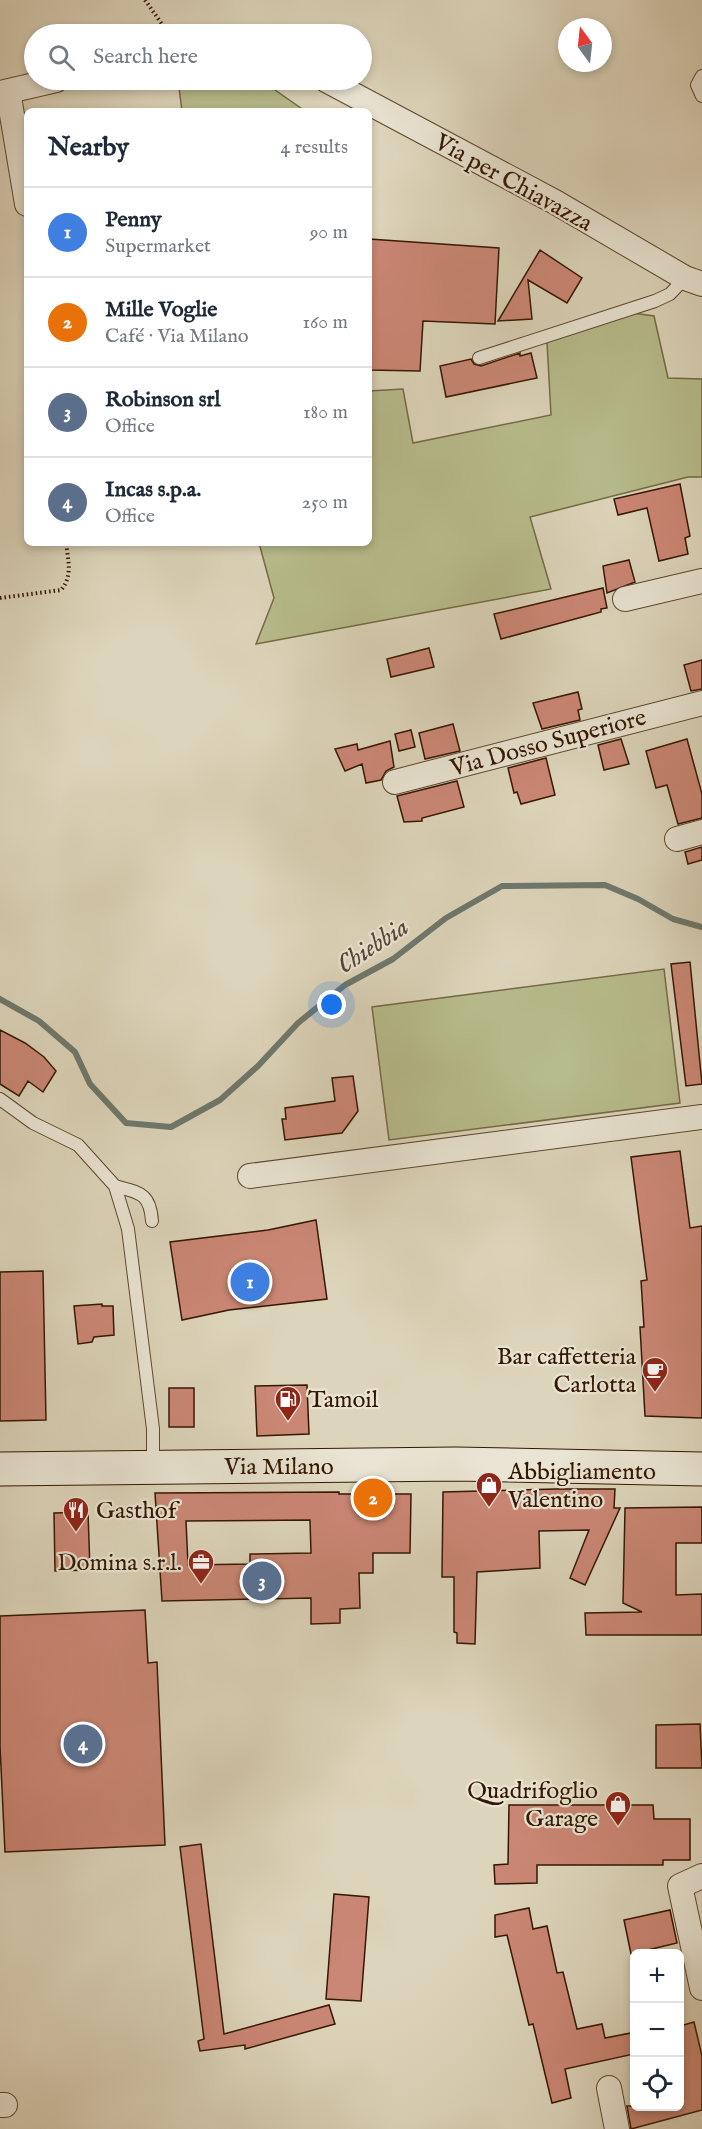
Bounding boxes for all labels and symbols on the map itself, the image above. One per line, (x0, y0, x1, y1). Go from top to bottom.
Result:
north arrow (558, 18, 612, 72)
street label: Via per Chiavazza (428, 127, 598, 240)
street label: Via Dosso Superiore (446, 702, 650, 785)
water label: Chiebbia (331, 911, 415, 982)
your location (317, 990, 346, 1019)
pin: 1 (230, 1260, 270, 1304)
place label: Bar caffetteria Carlotta (497, 1342, 637, 1401)
cafe icon: Bar caffetteria Carlotta (640, 1355, 670, 1393)
fuel station icon: Tamoil (273, 1384, 303, 1422)
place label: Tamoil (308, 1385, 379, 1416)
street label: Via Milano (223, 1452, 334, 1483)
place label: Abbigliamento Valentino (507, 1457, 656, 1516)
shop icon: Abbigliamento Valentino (474, 1470, 504, 1508)
pin: 2 (354, 1476, 392, 1520)
restaurant icon: Gasthof (61, 1495, 91, 1533)
place label: Gasthof (96, 1496, 181, 1527)
office icon: Domina s.r.l. (186, 1547, 216, 1585)
place label: Domina s.r.l. (57, 1548, 182, 1579)
pin: 3 (242, 1558, 282, 1604)
pin: 4 (64, 1722, 103, 1766)
place label: Quadrifoglio Garage (467, 1776, 598, 1835)
shop icon: Quadrifoglio Garage (603, 1789, 633, 1827)

